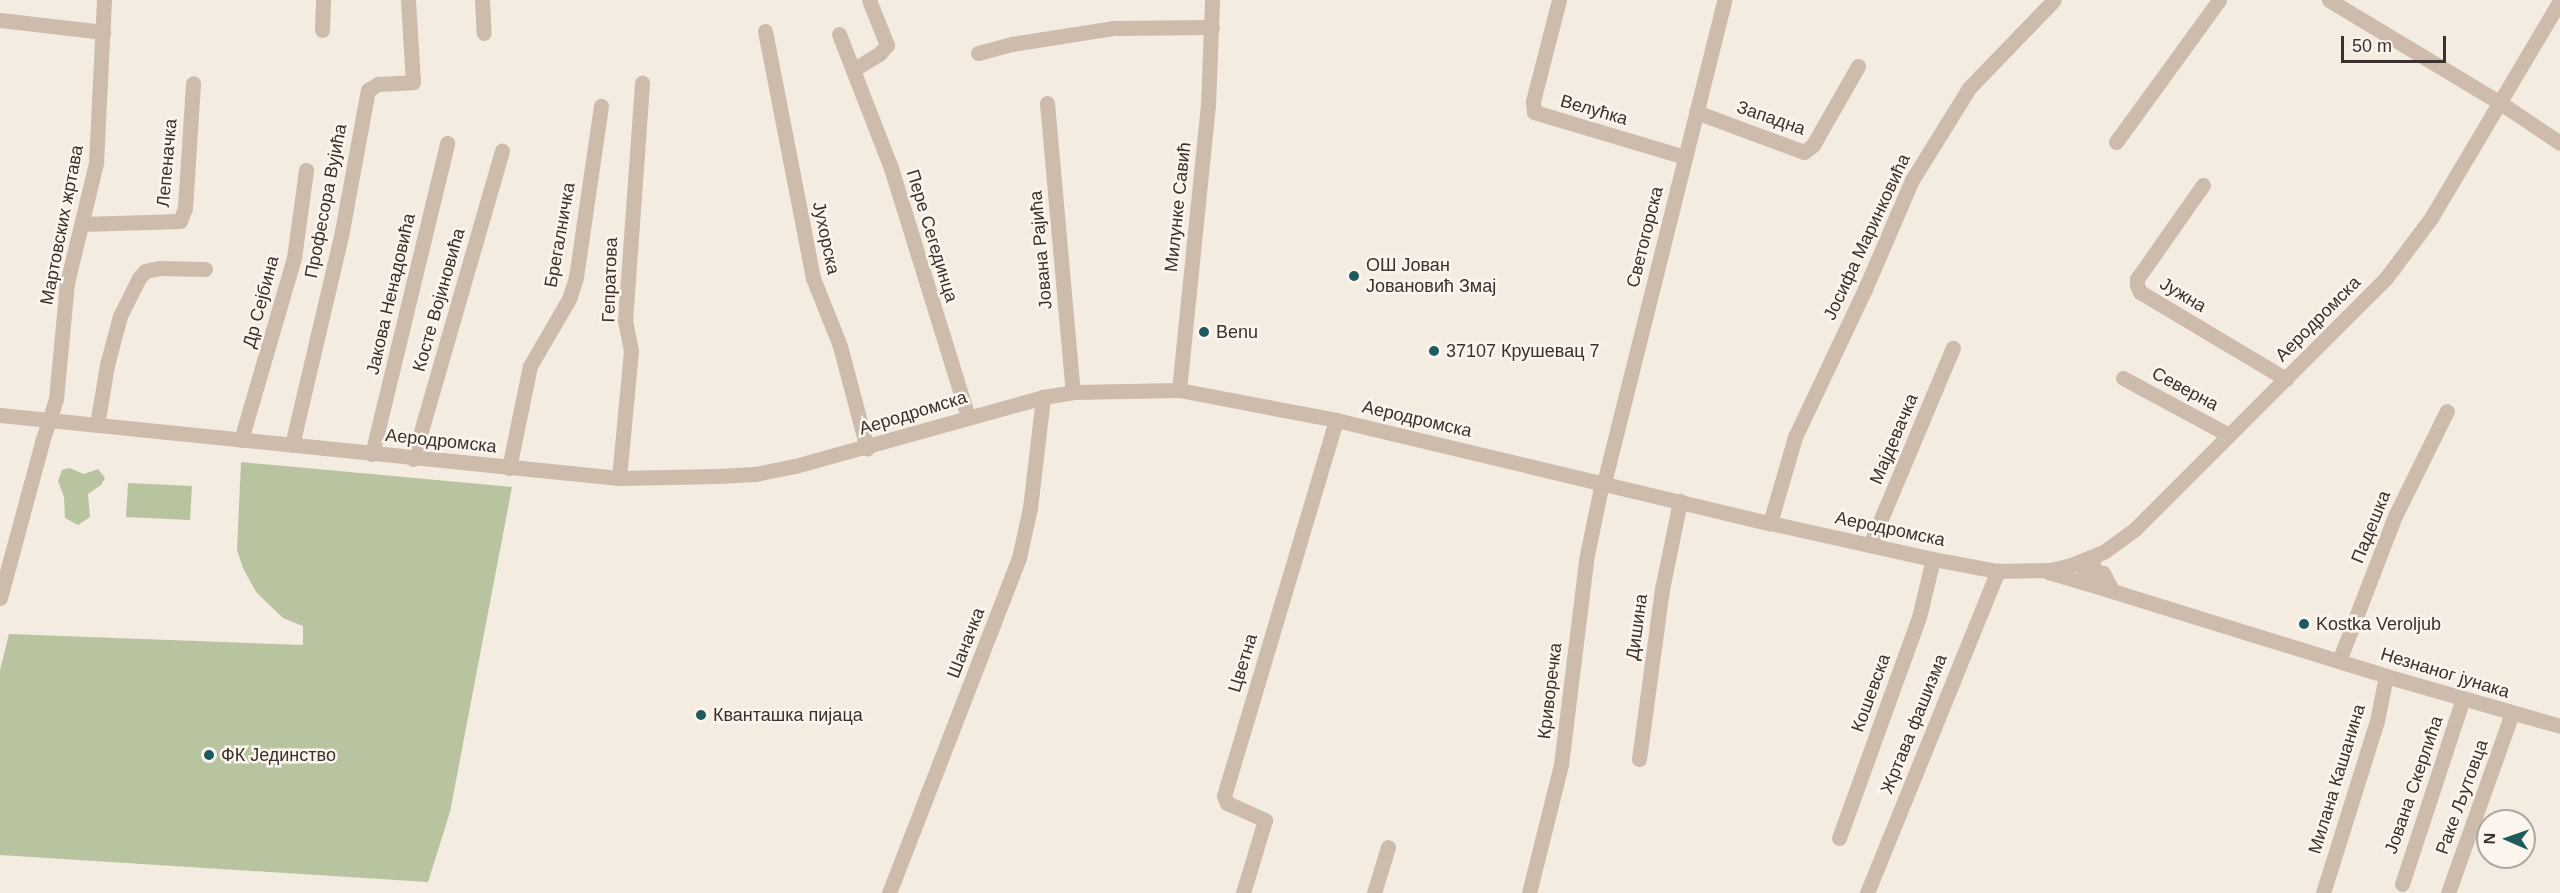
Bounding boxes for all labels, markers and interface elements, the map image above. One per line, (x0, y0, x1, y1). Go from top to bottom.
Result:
scale bar (2344, 24, 2449, 62)
text: 50 m (2352, 36, 2392, 56)
street label: Велућка (1558, 90, 1630, 130)
street label: Западна (1734, 96, 1808, 140)
street label: Лепеначка (152, 118, 182, 208)
street label: Професора Вујића (300, 122, 352, 280)
street label: Милунке Савић (1160, 141, 1196, 273)
street label: Мартовских жртава (36, 143, 88, 307)
street label: Јосифа Маринковића (1819, 150, 1915, 324)
street label: Пере Сегединца (902, 167, 962, 305)
street label: Брегалничка (540, 181, 580, 289)
street label: Светогорска (1622, 184, 1668, 290)
street label: Јована Рајића (1025, 190, 1057, 310)
street label: Јухорска (808, 200, 844, 276)
street label: Јакова Ненадовића (362, 211, 420, 377)
street label: Косте Војиновића (408, 226, 470, 374)
street label: Гепратова (598, 237, 622, 323)
street label: Др Сејбина (238, 254, 284, 350)
place label: ОШ Јован Јовановић Змај (1366, 255, 1496, 298)
marker: ОШ Јован Јовановић Змај (1347, 269, 1361, 283)
street label: Аеродромска (2271, 272, 2365, 366)
street label: Јужна (2156, 273, 2210, 317)
place label: Benu (1216, 321, 1258, 343)
marker: Benu (1197, 325, 1211, 339)
place label: 37107 Крушевац 7 (1446, 340, 1599, 362)
marker: 37107 Крушевац 7 (1427, 344, 1441, 358)
street label: Северна (2148, 362, 2222, 416)
street label: Аеродромска (856, 386, 970, 440)
street label: Мајдевачка (1865, 390, 1923, 488)
street label: Аеродромска (1360, 396, 1474, 442)
street label: Аеродромска (384, 424, 498, 458)
street label: Падешка (2347, 488, 2395, 566)
street label: Аеродромска (1833, 507, 1947, 551)
street label: Дишина (1622, 592, 1652, 662)
street label: Шаначка (943, 605, 989, 681)
place label: Kostka Veroljub (2316, 613, 2441, 635)
marker: Kostka Veroljub (2297, 617, 2311, 631)
street label: Цветна (1224, 631, 1262, 695)
street label: Криворечка (1533, 642, 1567, 740)
street label: Незнаног јунака (2378, 643, 2512, 703)
street label: Кошевска (1847, 651, 1895, 735)
street label: Жртава фашизма (1876, 651, 1952, 797)
street label: Милана Кашанина (2304, 702, 2370, 856)
place label: Кванташка пијаца (713, 704, 863, 726)
marker: Кванташка пијаца (694, 708, 708, 722)
street label: Јована Скерлића (2380, 713, 2448, 857)
street label: Раке Љутовца (2431, 737, 2493, 857)
place label: ФК Јединство (221, 744, 336, 766)
marker: ФК Јединство (202, 748, 216, 762)
north arrow (2476, 809, 2536, 869)
text: N (2481, 832, 2498, 844)

